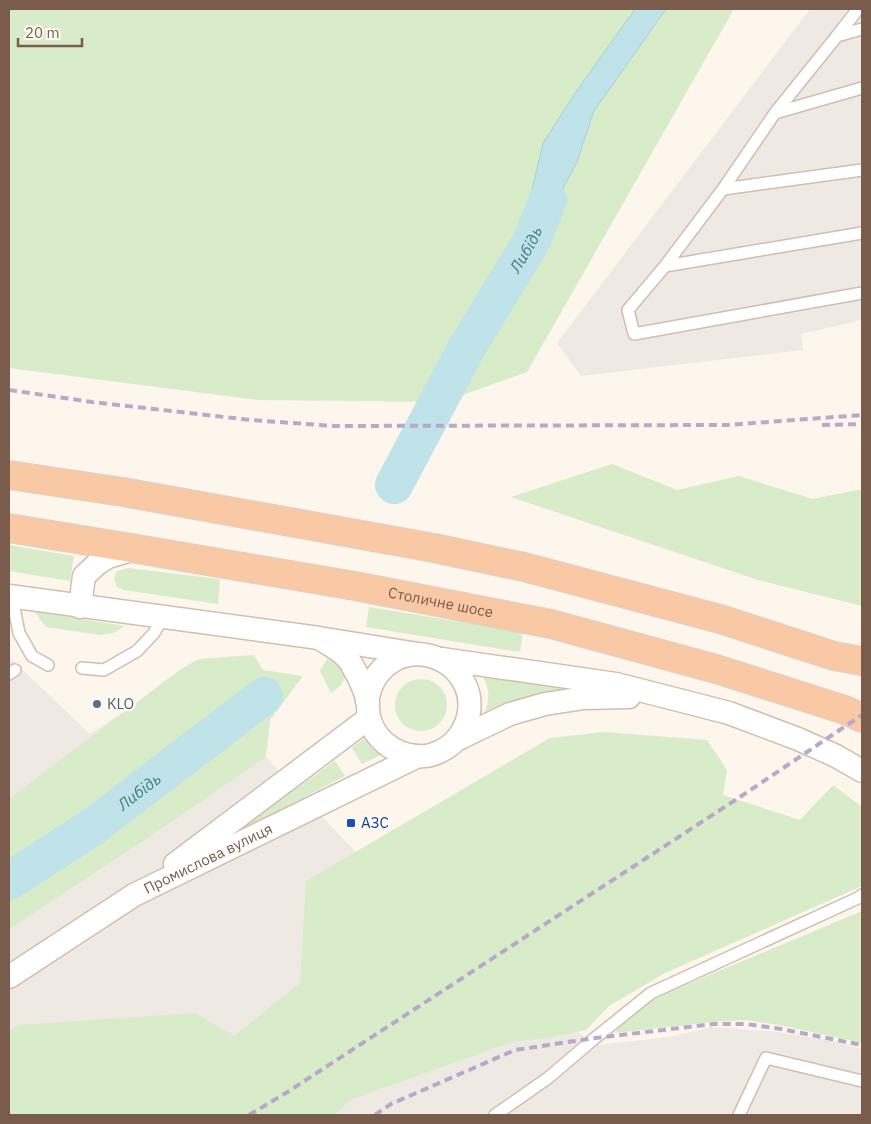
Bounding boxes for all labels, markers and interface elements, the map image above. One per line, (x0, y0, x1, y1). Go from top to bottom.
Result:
scale bar (18, 15, 81, 47)
text: 20 m (25, 23, 60, 42)
water label: Либідь (504, 224, 546, 277)
street label: Столичне шосе (386, 583, 495, 622)
place label: KLO (107, 694, 134, 713)
marker: KLO (91, 698, 103, 710)
water label: Либідь (112, 768, 165, 815)
place label: АЗС (361, 813, 389, 832)
marker: АЗС (345, 817, 357, 829)
street label: Промислова вулиця (140, 819, 275, 898)

